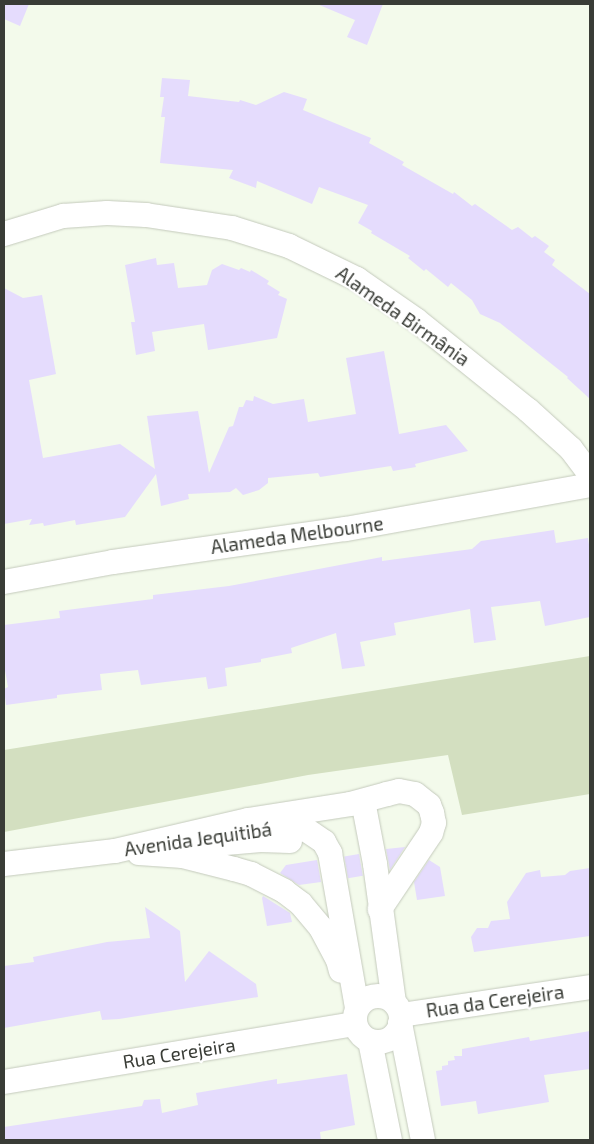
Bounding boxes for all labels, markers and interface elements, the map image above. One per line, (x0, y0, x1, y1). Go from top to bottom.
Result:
street label: Alameda Birmânia (332, 261, 474, 371)
street label: Alameda Melbourne (209, 512, 385, 558)
street label: Avenida Jequitibá (123, 817, 273, 861)
street label: Rua da Cerejeira (425, 980, 565, 1022)
street label: Rua Cerejeira (121, 1033, 237, 1073)

